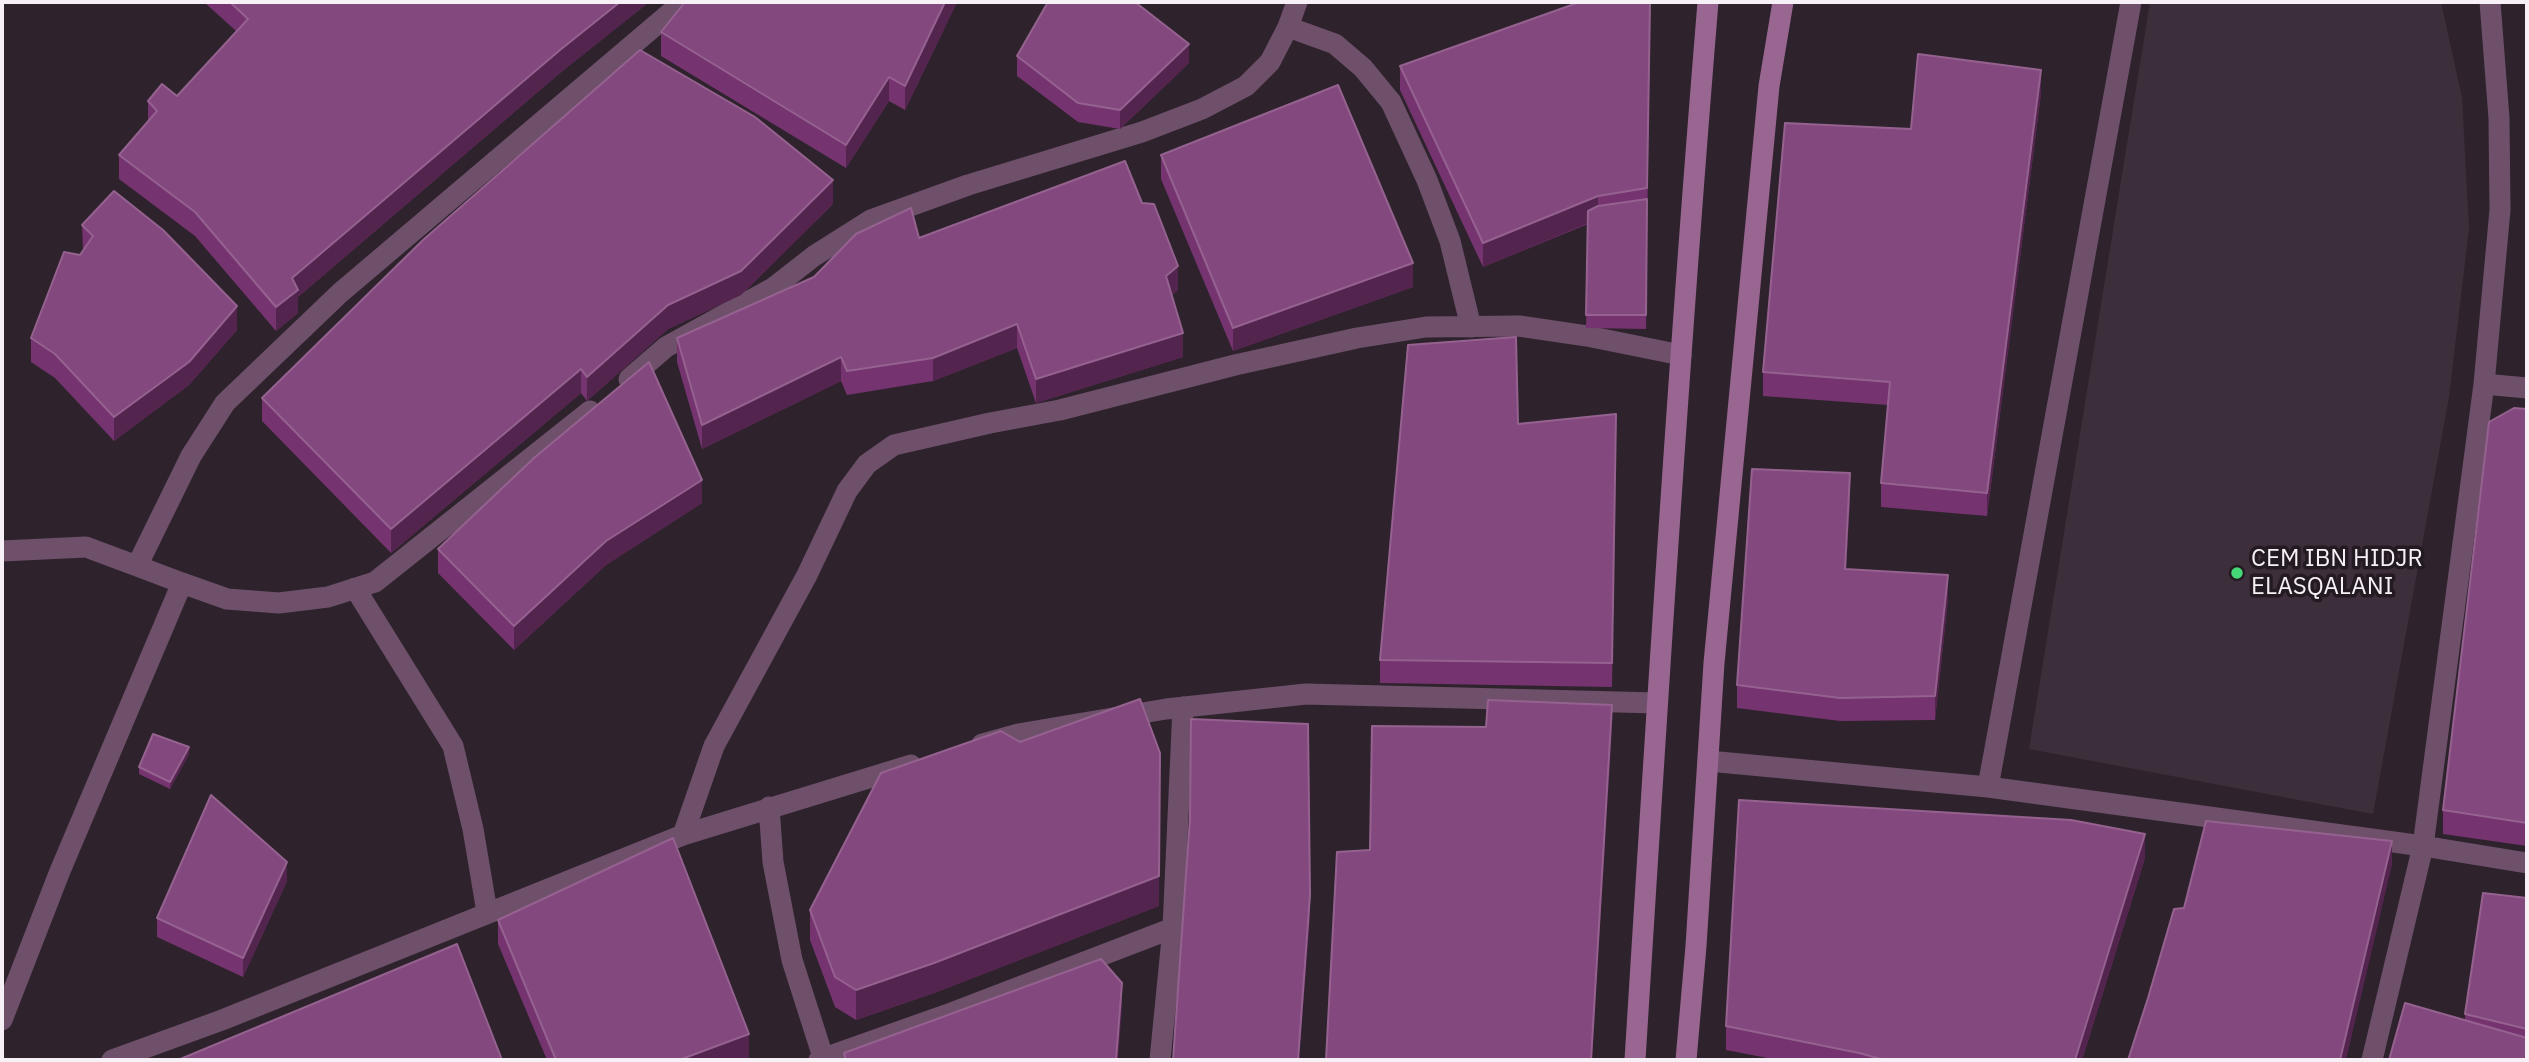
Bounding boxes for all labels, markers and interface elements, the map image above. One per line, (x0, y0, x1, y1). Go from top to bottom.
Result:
place label: CEM IBN HIDJR ELASQALANI (2251, 545, 2423, 601)
marker: CEM IBN HIDJR ELASQALANI (2229, 565, 2245, 581)

